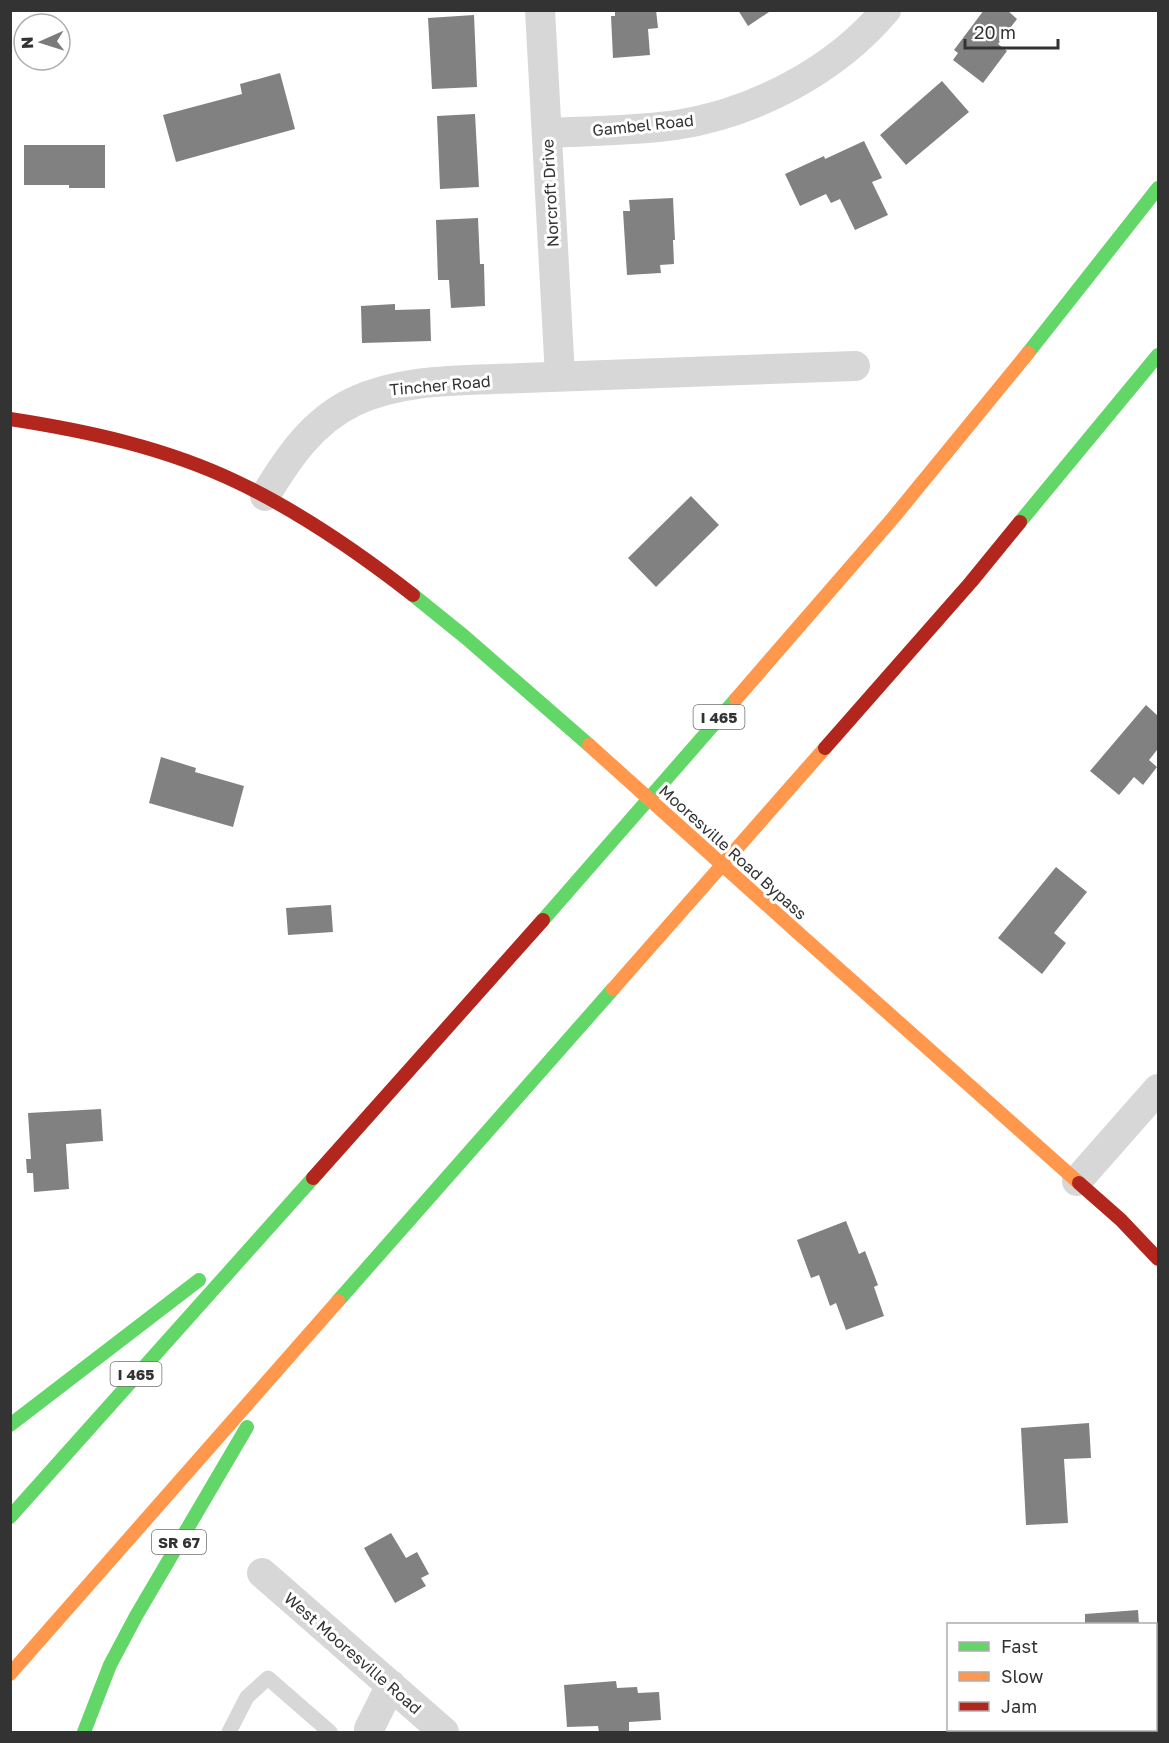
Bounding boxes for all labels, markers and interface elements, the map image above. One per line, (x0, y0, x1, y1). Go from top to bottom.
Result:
north arrow (12, 12, 72, 72)
scale bar (965, 12, 1058, 50)
text: 20 m (974, 21, 1016, 43)
text: N (17, 36, 37, 49)
street label: Gambel Road (591, 110, 695, 140)
street label: Norcroft Drive (537, 138, 563, 248)
street label: Tincher Road (389, 371, 491, 399)
road number: I 465 (694, 705, 744, 729)
street label: Mooresville Road Bypass (655, 780, 811, 924)
road number: I 465 (110, 1362, 162, 1386)
road number: SR 67 (152, 1530, 206, 1554)
street label: West Mooresville Road (280, 1588, 426, 1718)
legend (947, 1623, 1157, 1731)
text: Fast (1001, 1635, 1038, 1657)
text: Slow (1001, 1665, 1044, 1687)
text: Jam (1001, 1695, 1037, 1717)

